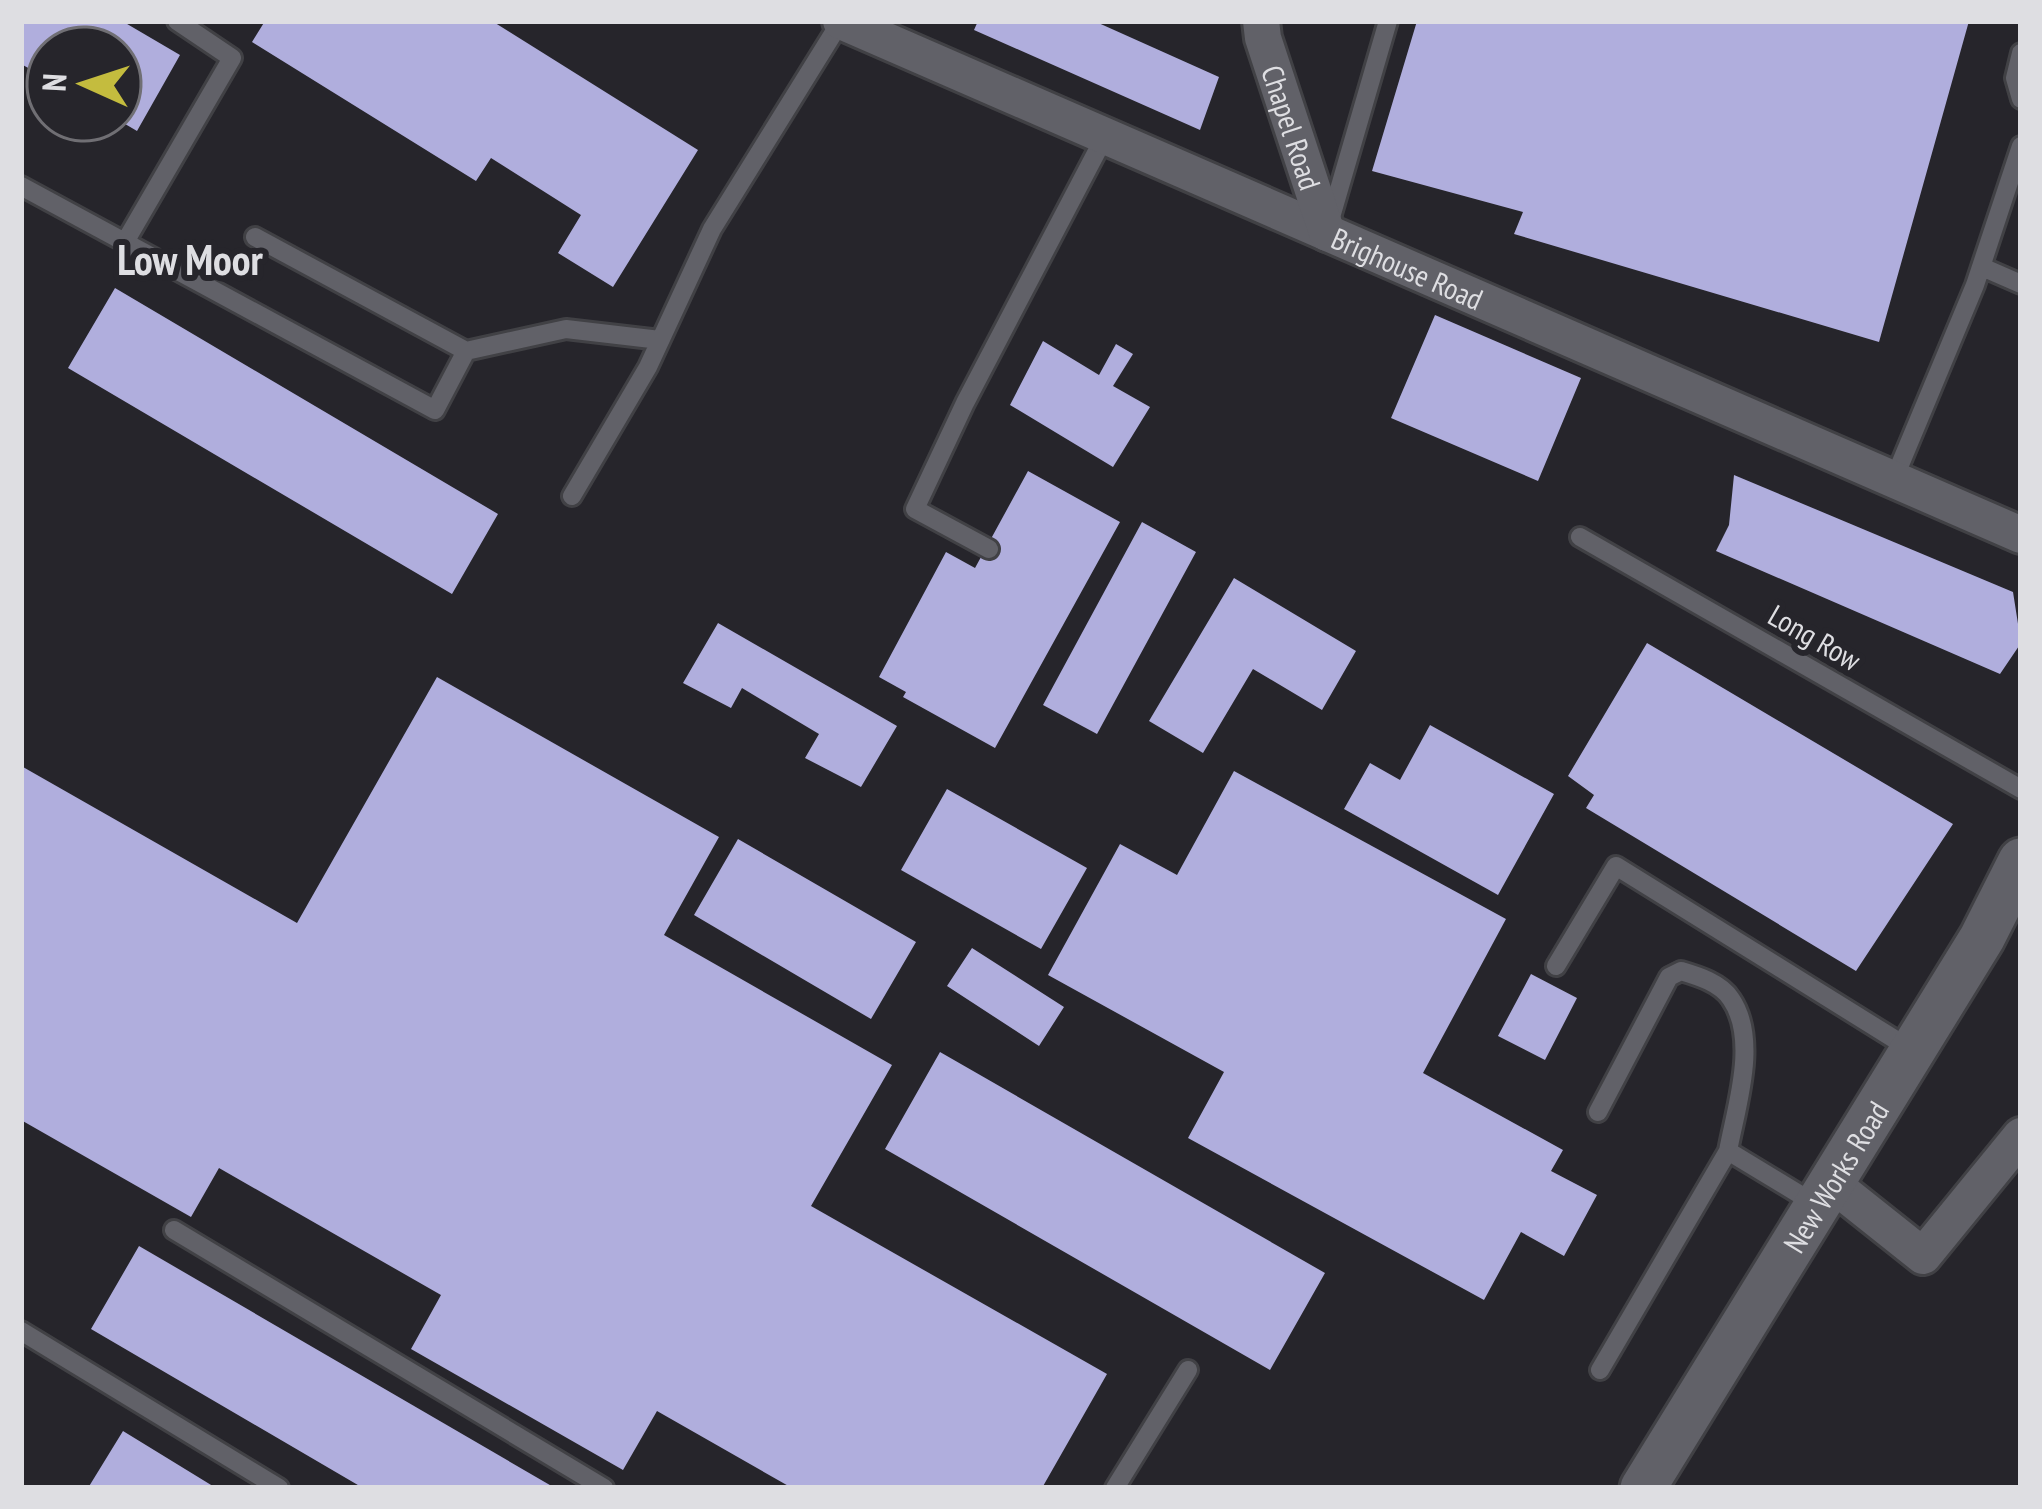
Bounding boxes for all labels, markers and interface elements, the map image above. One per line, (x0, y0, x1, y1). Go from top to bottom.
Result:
north arrow (24, 24, 144, 144)
street label: Chapel Road (1254, 60, 1331, 195)
text: N (32, 72, 75, 92)
street label: Brighouse Road (1326, 218, 1489, 318)
district label: Low Moor (117, 232, 263, 287)
street label: Long Row (1762, 595, 1868, 679)
street label: New Works Road (1774, 1093, 1896, 1259)

